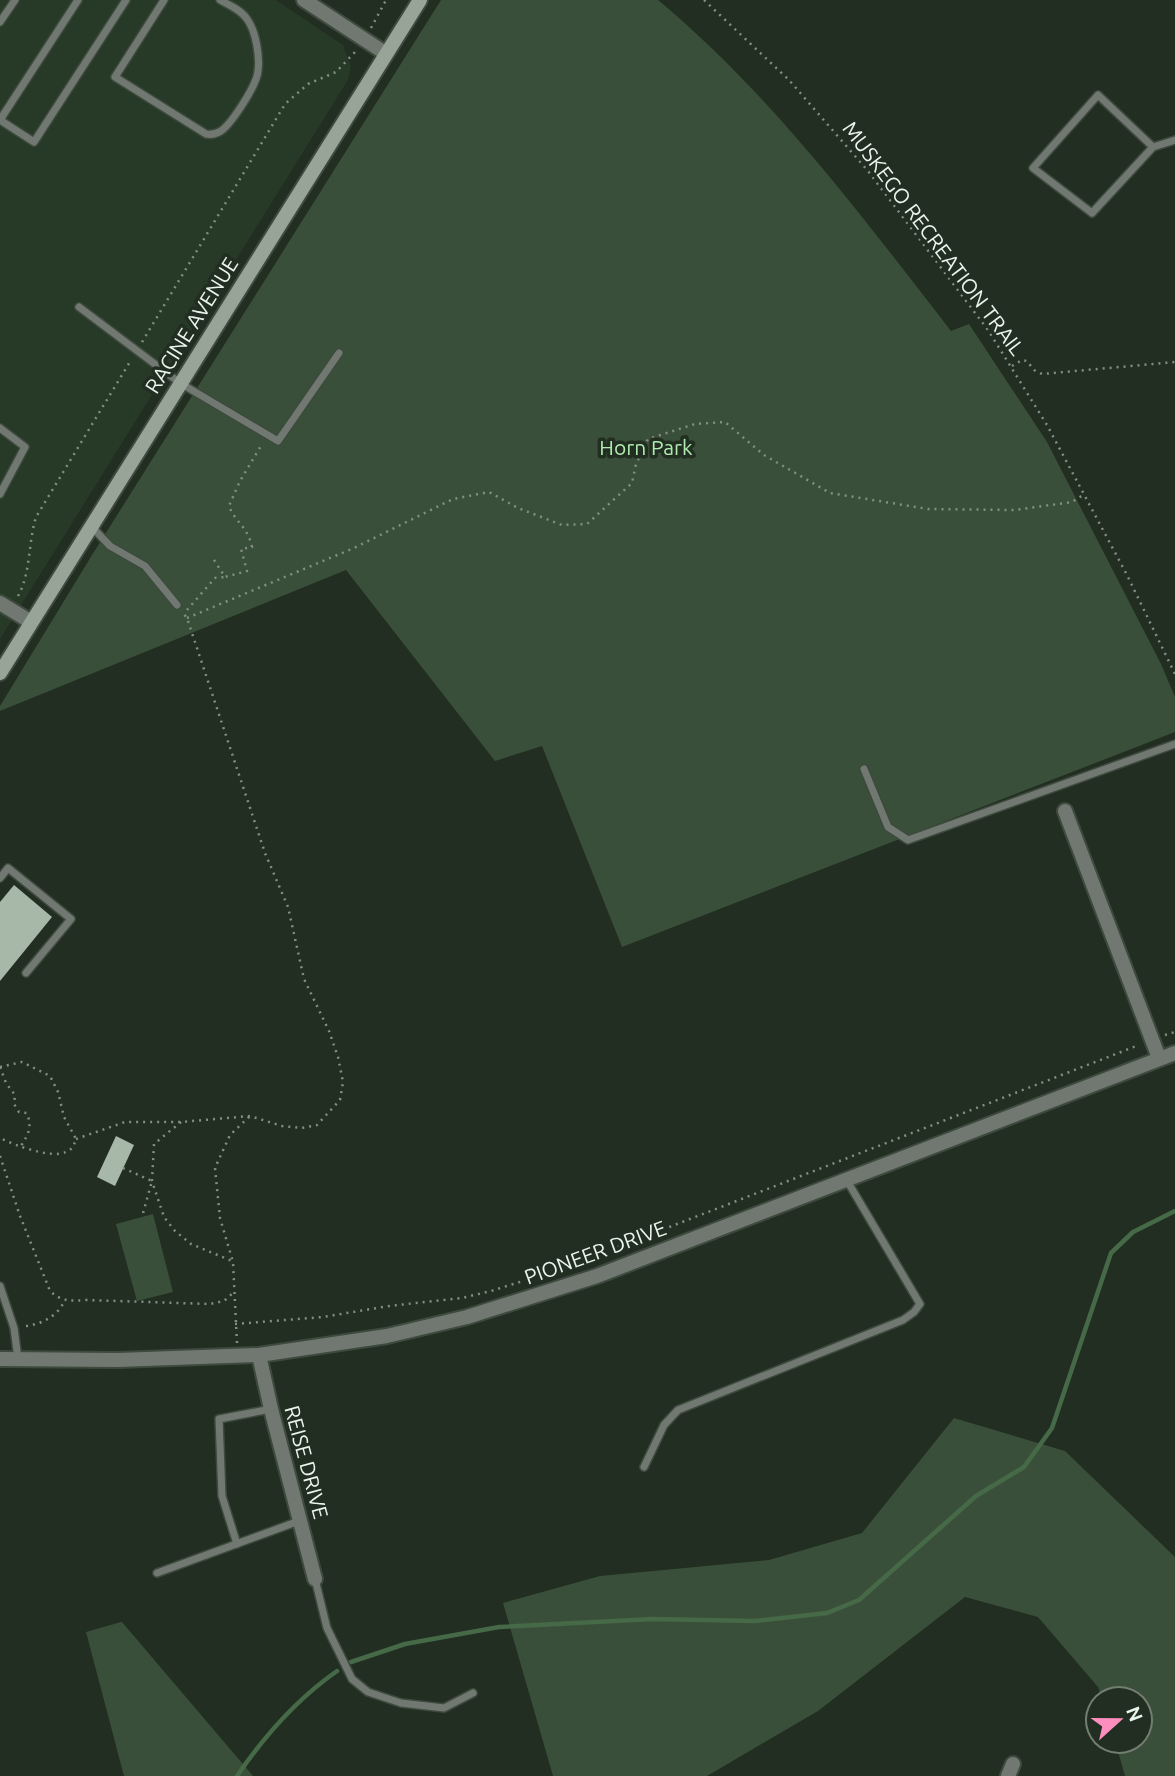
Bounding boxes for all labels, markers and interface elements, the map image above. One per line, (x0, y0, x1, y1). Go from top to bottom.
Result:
street label: MUSKEGO RECREATION TRAIL (838, 116, 1030, 360)
street label: RACINE AVENUE (140, 253, 242, 397)
park label: Horn Park (599, 435, 693, 459)
street label: PIONEER DRIVE (521, 1215, 669, 1289)
street label: REISE DRIVE (280, 1403, 334, 1521)
north arrow (1084, 1685, 1154, 1755)
text: N (1122, 1703, 1148, 1724)

